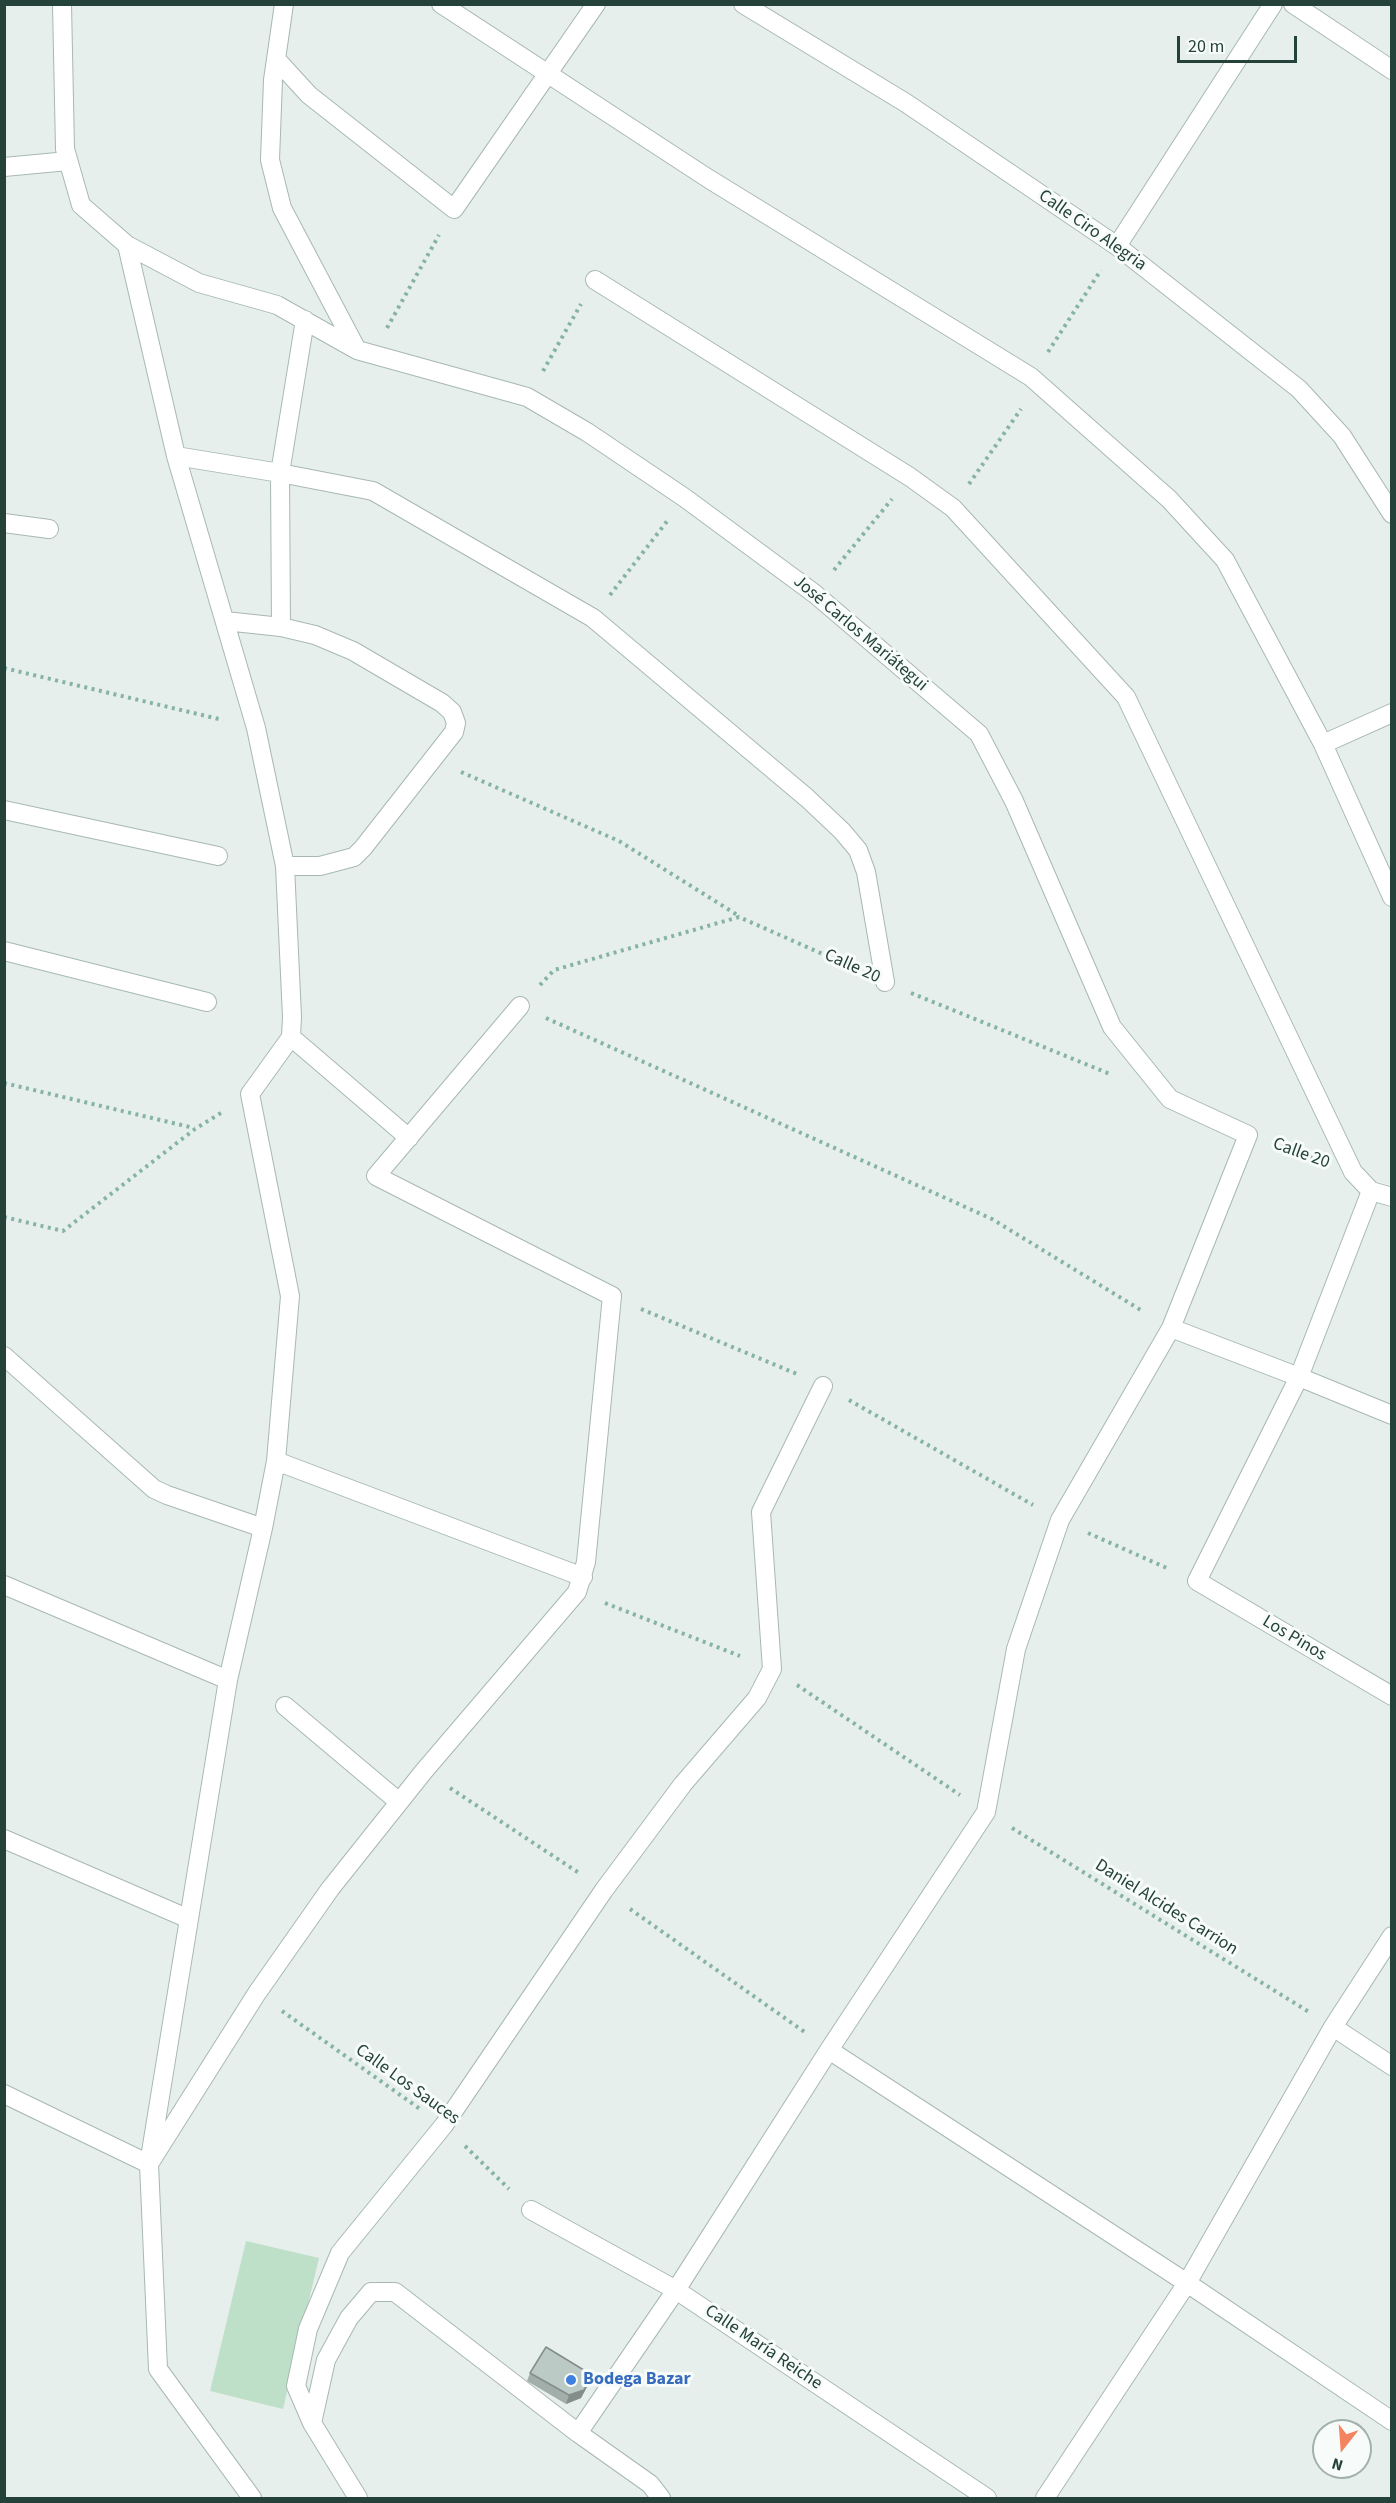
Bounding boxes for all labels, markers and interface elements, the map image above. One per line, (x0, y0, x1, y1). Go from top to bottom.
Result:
scale bar (1180, 24, 1300, 62)
text: 20 m (1188, 34, 1224, 59)
street label: Calle Ciro Alegria (1034, 186, 1150, 276)
street label: José Carlos Mariátegui (788, 571, 932, 697)
street label: Calle 20 (821, 945, 883, 989)
street label: Calle 20 (1270, 1134, 1332, 1174)
street label: Los Pinos (1258, 1611, 1330, 1667)
street label: Daniel Alcides Carrion (1091, 1855, 1241, 1961)
street label: Calle Los Sauces (351, 2040, 463, 2130)
street label: Calle María Reiche (700, 2301, 826, 2395)
place label: Bodega Bazar (583, 2369, 691, 2391)
marker: Bodega Bazar (564, 2373, 578, 2387)
north arrow (1312, 2419, 1372, 2479)
text: N (1329, 2452, 1346, 2476)

